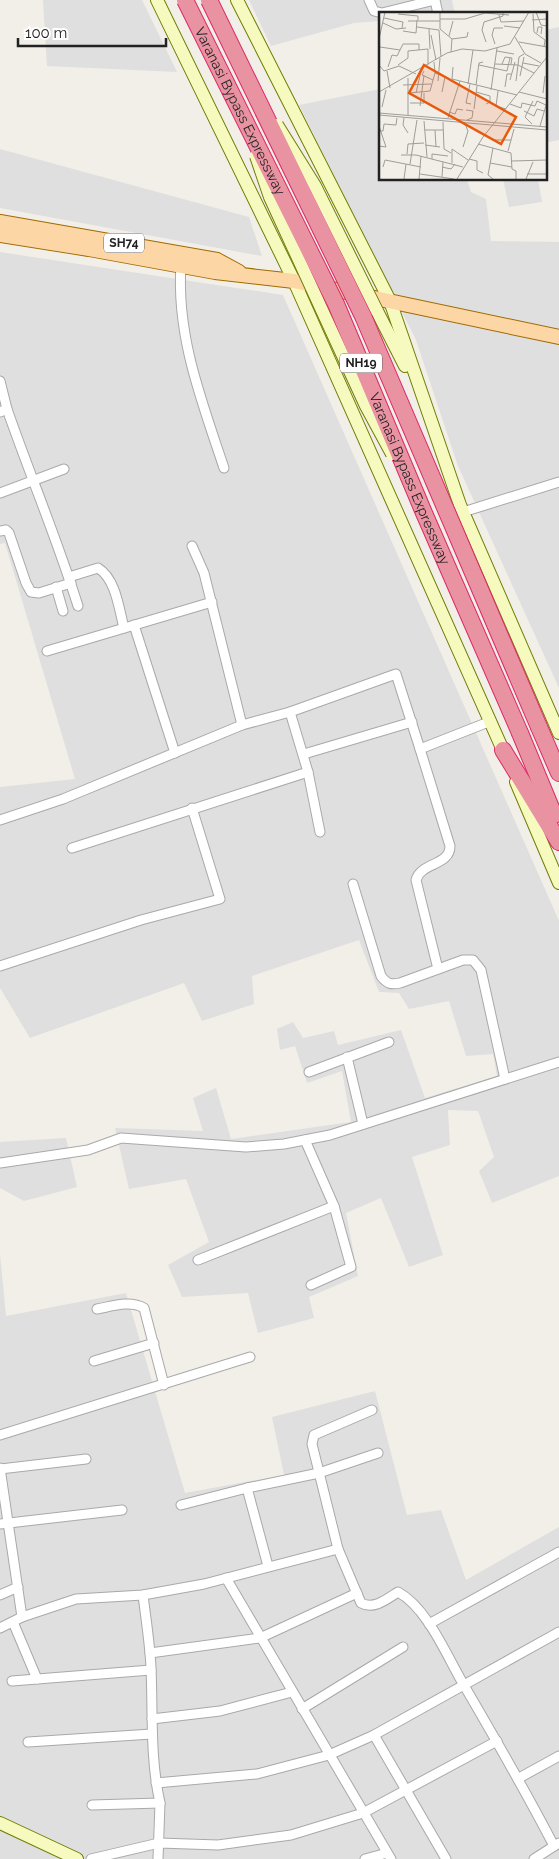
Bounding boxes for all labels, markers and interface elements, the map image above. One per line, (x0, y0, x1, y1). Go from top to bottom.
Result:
inset map (379, 12, 546, 180)
scale bar (18, 15, 165, 47)
text: 100 m (25, 24, 67, 42)
street label: Varanasi Bypass Expressway (192, 25, 289, 198)
road number: SH74 (104, 234, 144, 252)
road number: NH19 (340, 353, 382, 372)
street label: Varanasi Bypass Expressway (366, 390, 454, 567)

